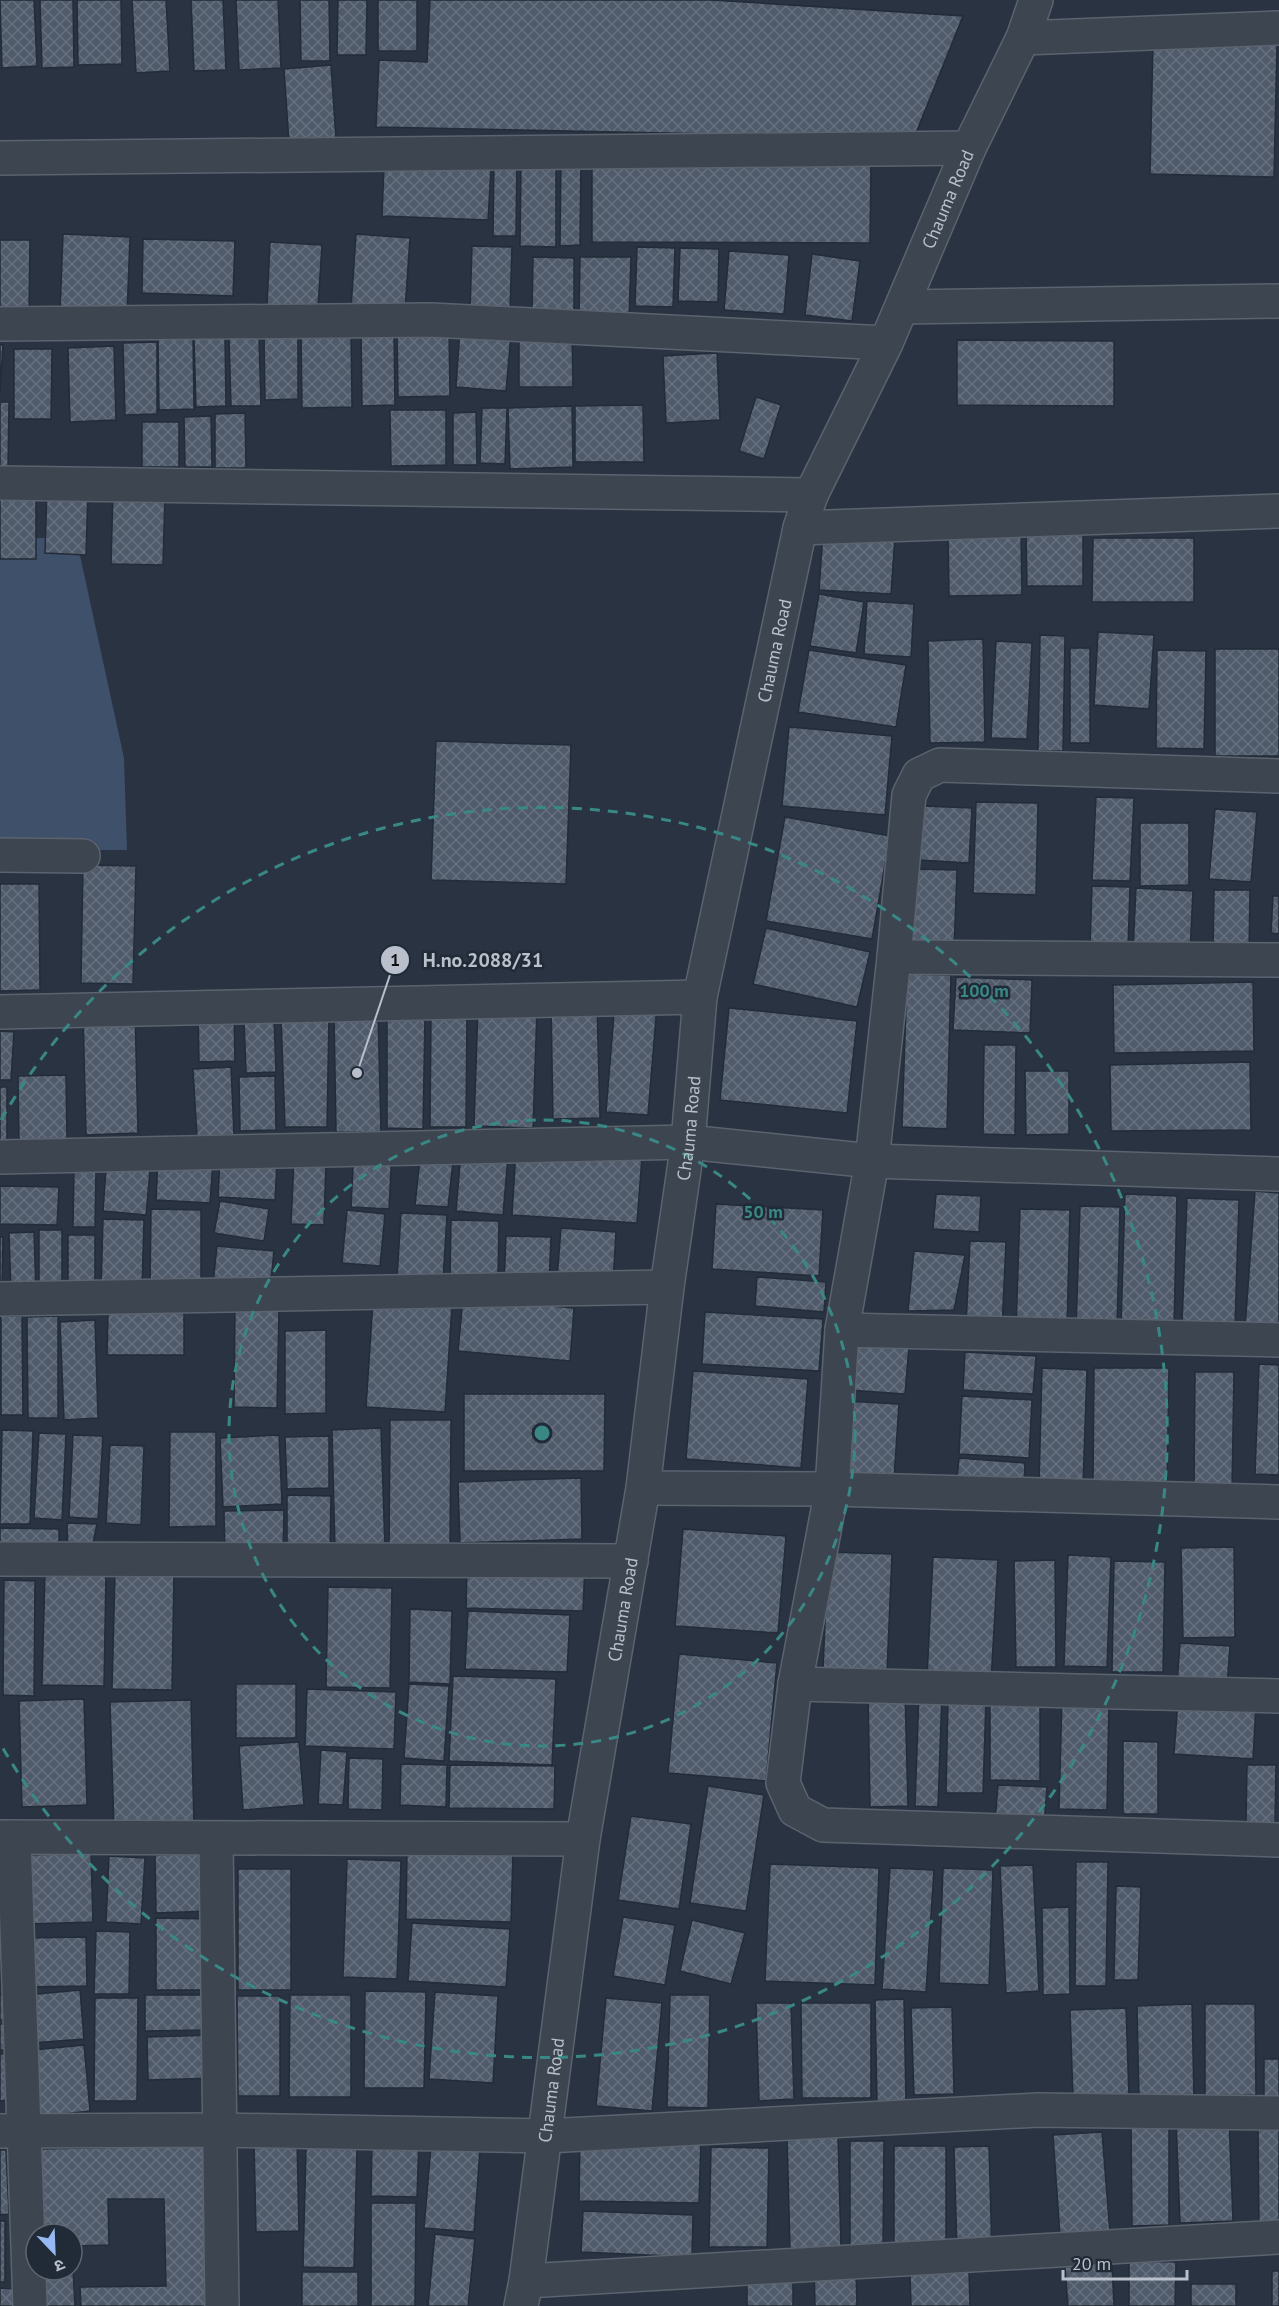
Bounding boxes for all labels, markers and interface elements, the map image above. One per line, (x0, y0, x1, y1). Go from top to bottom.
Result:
street label: Chauma Road (916, 146, 978, 252)
street label: Chauma Road (752, 597, 796, 704)
callout: H.no.2088/31 (380, 941, 555, 979)
text: H.no.2088/31 (423, 947, 543, 973)
text: 1 (390, 948, 400, 971)
text: 100 m (959, 979, 1009, 1002)
street label: Chauma Road (671, 1075, 705, 1182)
text: 50 m (743, 1200, 783, 1223)
centre of rings (532, 1423, 552, 1443)
street label: Chauma Road (602, 1556, 642, 1663)
street label: Chauma Road (532, 2036, 569, 2144)
north arrow (24, 2222, 84, 2282)
scale bar (1063, 2243, 1188, 2281)
text: 20 m (1072, 2252, 1111, 2275)
text: उ (51, 2255, 68, 2277)

